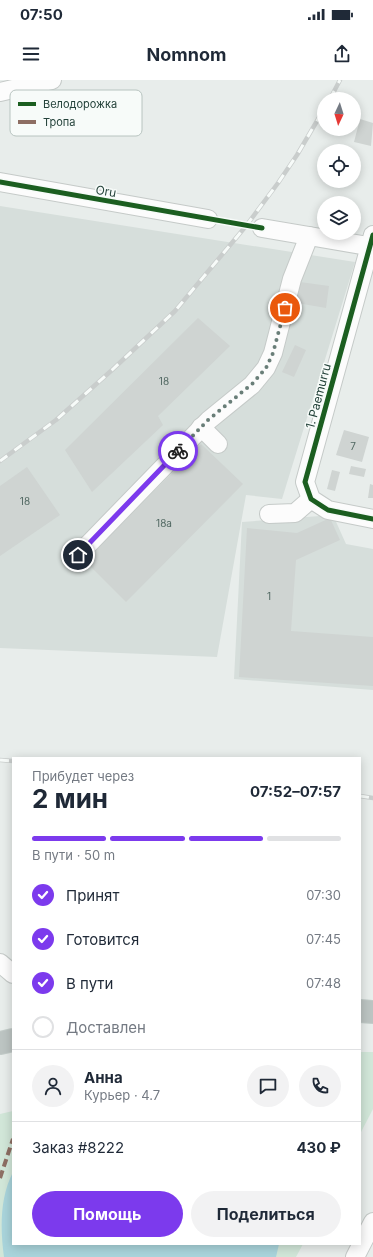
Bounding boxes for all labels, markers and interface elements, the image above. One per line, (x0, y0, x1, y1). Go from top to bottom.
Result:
text: 07:50 (20, 5, 63, 24)
icon: menu (20, 43, 42, 65)
icon: share (331, 43, 353, 65)
text: Nomnom (147, 44, 226, 65)
legend (10, 90, 142, 136)
north arrow (317, 92, 361, 136)
map controls (317, 92, 361, 240)
text: Велодорожка (43, 97, 117, 111)
text: Тропа (43, 115, 75, 129)
button: locate (317, 144, 361, 188)
street label: Oru (94, 182, 118, 200)
button: layers (317, 196, 361, 240)
pin (268, 291, 302, 325)
icon: bag (274, 297, 296, 319)
street label: 1. Paemurru (302, 362, 334, 430)
house number: 18 (159, 375, 169, 387)
courier (158, 431, 198, 471)
icon: bike (167, 440, 189, 462)
house number: 7 (350, 440, 356, 452)
house number: 18 (20, 495, 30, 507)
house number: 18a (156, 517, 172, 529)
pin (61, 538, 95, 572)
icon: home (67, 544, 89, 566)
house number: 1 (267, 590, 271, 602)
text: Прибудет через (32, 768, 134, 784)
text: 07:52–07:57 (250, 782, 341, 801)
text: 2 мин (32, 783, 108, 814)
text: В пути · 50 m (32, 847, 115, 863)
icon: check (32, 884, 54, 906)
text: Принят (66, 886, 119, 905)
text: 07:30 (306, 887, 341, 903)
icon: check (32, 928, 54, 950)
text: Готовится (66, 930, 139, 949)
text: 07:45 (306, 931, 341, 947)
icon: check (32, 972, 54, 994)
text: В пути (66, 974, 113, 993)
text: 07:48 (306, 975, 341, 991)
text: Доставлен (66, 1018, 146, 1037)
button: person (32, 1065, 74, 1107)
button: chat (247, 1065, 289, 1107)
button: phone (299, 1065, 341, 1107)
text: Анна (84, 1068, 123, 1087)
text: Курьер · 4.7 (84, 1087, 160, 1103)
text: Заказ #8222 (32, 1138, 124, 1157)
text: 430 ₽ (296, 1138, 341, 1157)
button: Помощь (32, 1191, 183, 1237)
button: Поделиться (191, 1191, 341, 1237)

